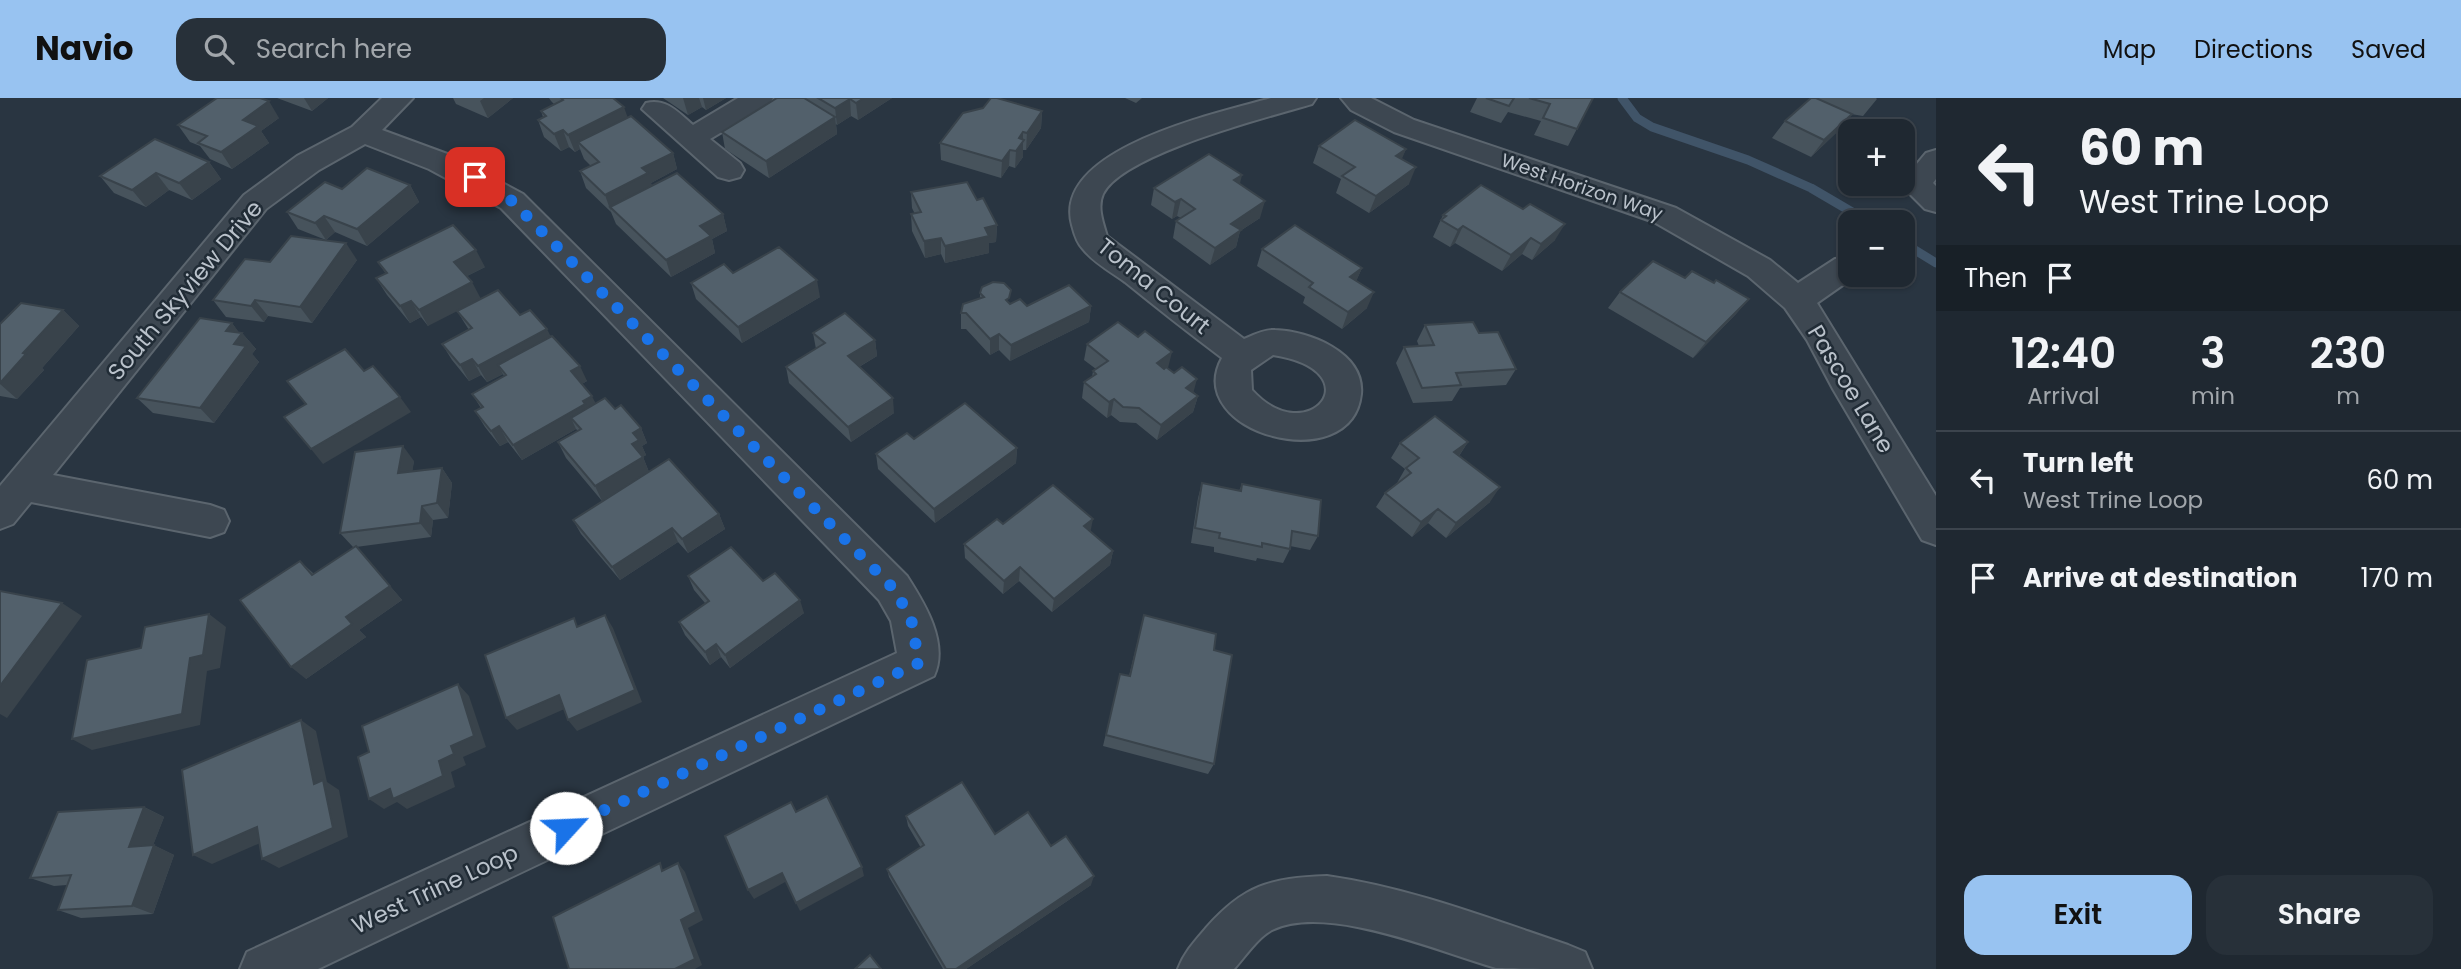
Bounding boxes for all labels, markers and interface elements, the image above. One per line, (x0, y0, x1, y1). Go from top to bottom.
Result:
search box (176, 18, 666, 81)
text: Navio (35, 25, 134, 72)
icon: search (200, 30, 238, 68)
text: Search here (256, 31, 412, 67)
text: Map (2103, 33, 2156, 66)
text: Directions (2194, 33, 2313, 66)
text: Saved (2351, 33, 2426, 66)
text: 60 m (2079, 114, 2204, 182)
map controls (1838, 119, 1915, 287)
button: + (1838, 119, 1915, 196)
icon: left (1964, 126, 2055, 217)
pin (445, 147, 505, 207)
street label: West Horizon Way (1498, 147, 1667, 227)
icon: arrive (456, 158, 494, 196)
text: West Trine Loop (2079, 179, 2329, 224)
street label: South Skyview Drive (100, 193, 270, 387)
button: − (1838, 210, 1915, 287)
street label: Toma Court (1091, 231, 1217, 341)
icon: arrive (2041, 259, 2079, 297)
text: Then (1964, 260, 2027, 296)
street label: Pascoe Lane (1800, 319, 1902, 459)
text: 12:40 (2011, 324, 2116, 383)
text: 3 (2200, 324, 2226, 383)
text: 230 (2310, 324, 2386, 383)
text: Arrival (2027, 380, 2100, 412)
text: min (2191, 380, 2235, 412)
text: m (2336, 380, 2360, 412)
text: Turn left (2023, 445, 2134, 481)
icon: left (1964, 461, 2002, 499)
text: 60 m (2366, 462, 2433, 498)
text: West Trine Loop (2023, 484, 2203, 516)
icon: arrive (1964, 559, 2002, 597)
text: Arrive at destination (2023, 560, 2298, 596)
text: 170 m (2360, 560, 2433, 596)
position arrow (529, 791, 603, 865)
street label: West Trine Loop (347, 836, 523, 942)
button: Exit (1964, 875, 2192, 955)
button: Share (2206, 875, 2433, 955)

